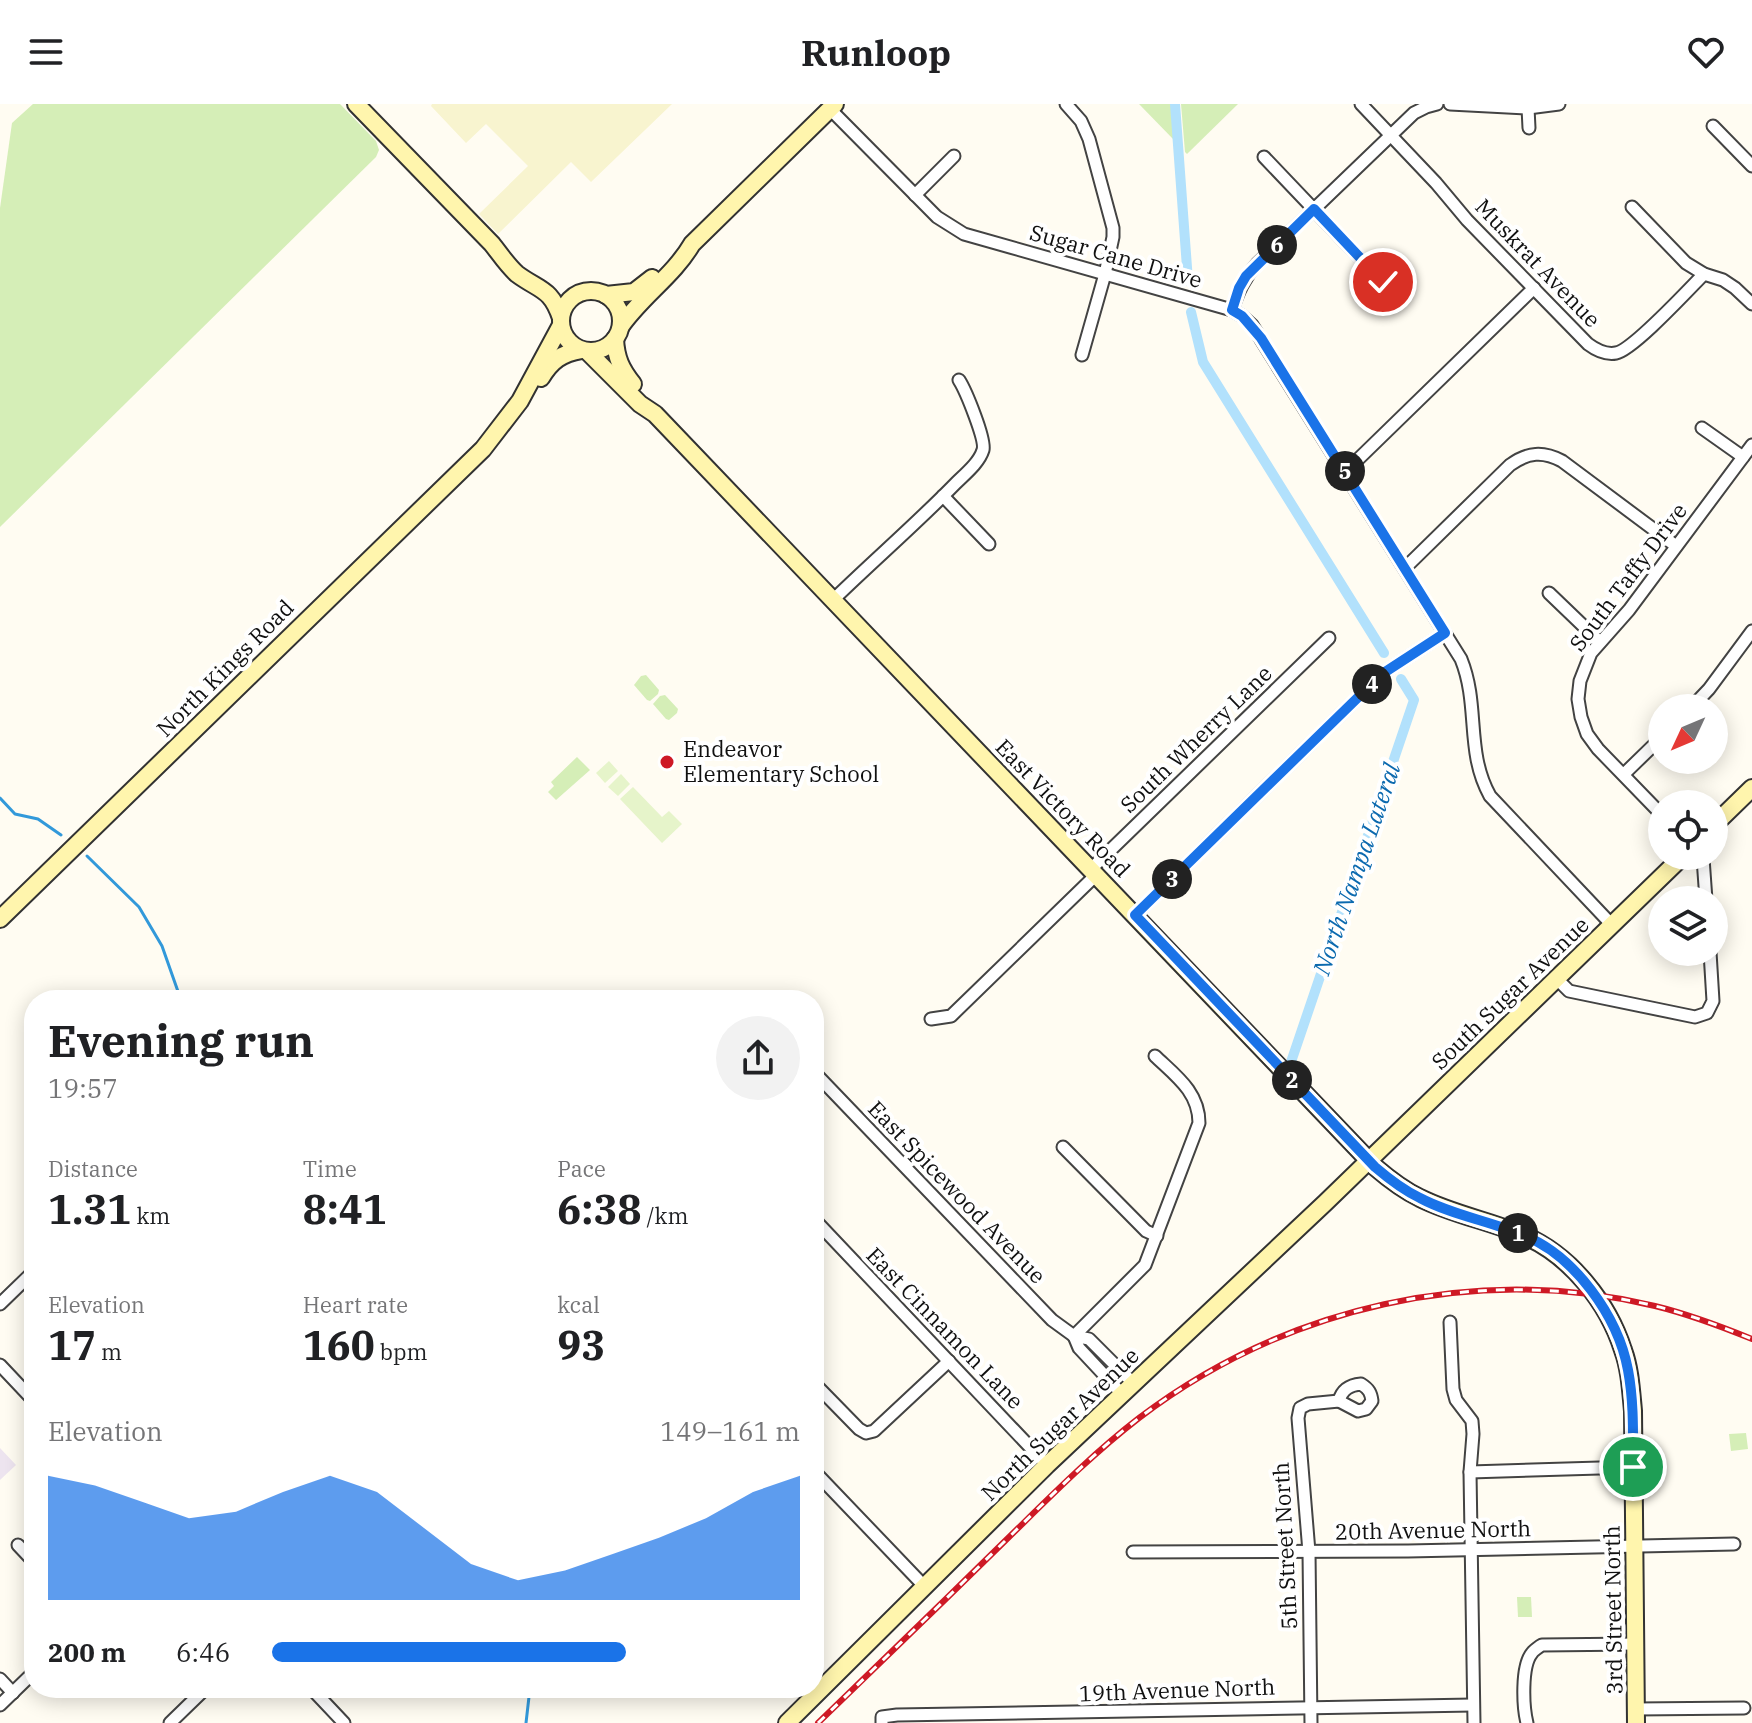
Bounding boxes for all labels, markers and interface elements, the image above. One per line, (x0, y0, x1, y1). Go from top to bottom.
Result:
text: Runloop (801, 29, 951, 76)
icon: menu (24, 30, 68, 74)
icon: heart (1684, 30, 1728, 74)
street label: Muskrat Avenue (1470, 192, 1607, 333)
street label: Sugar Cane Drive (1027, 217, 1206, 294)
pin: 6 (1257, 225, 1297, 265)
text: 6 (1270, 230, 1284, 259)
pin (1349, 248, 1417, 316)
icon: check (1361, 260, 1405, 304)
pin: 5 (1325, 451, 1365, 491)
text: 5 (1338, 456, 1352, 485)
street label: South Taffy Drive (1562, 497, 1693, 657)
street label: North Kings Road (150, 593, 300, 743)
street label: South Wherry Lane (1114, 659, 1278, 819)
pin: 4 (1352, 664, 1392, 704)
text: 4 (1365, 669, 1379, 698)
north arrow (1648, 694, 1728, 774)
map controls (1648, 694, 1728, 966)
street label: East Victory Road (990, 732, 1137, 883)
place label: Endeavor Elementary School (683, 734, 879, 788)
marker: Endeavor Elementary School (658, 753, 676, 771)
water label: North Nampa Lateral (1305, 757, 1408, 980)
button: locate (1648, 790, 1728, 870)
pin: 3 (1152, 859, 1192, 899)
text: 3 (1165, 864, 1179, 893)
button: layers (1648, 886, 1728, 966)
street label: South Sugar Avenue (1425, 910, 1595, 1075)
text: Evening run (48, 1012, 314, 1069)
button: share (716, 1016, 800, 1100)
pin: 2 (1272, 1060, 1312, 1100)
text: 2 (1285, 1065, 1299, 1094)
text: 19:57 (48, 1071, 118, 1105)
street label: East Spicewood Avenue (862, 1094, 1052, 1289)
text: Distance (48, 1154, 138, 1183)
text: Time (303, 1154, 357, 1183)
text: Pace (557, 1154, 606, 1183)
text: 1.31 (48, 1183, 131, 1235)
text: 8:41 (303, 1183, 387, 1235)
text: 6:38 (557, 1183, 641, 1235)
text: km (131, 1201, 170, 1230)
text: /km (641, 1201, 688, 1230)
pin: 1 (1498, 1213, 1538, 1253)
text: 1 (1511, 1218, 1525, 1247)
street label: East Cinnamon Lane (860, 1240, 1030, 1415)
text: Elevation (48, 1290, 145, 1319)
text: Heart rate (303, 1290, 408, 1319)
text: kcal (557, 1290, 600, 1319)
text: 17 (48, 1319, 96, 1371)
text: 160 (303, 1319, 375, 1371)
text: 93 (557, 1319, 605, 1371)
text: m (96, 1337, 122, 1366)
text: bpm (375, 1337, 427, 1366)
street label: North Sugar Avenue (975, 1341, 1145, 1507)
text: Elevation (48, 1414, 163, 1448)
text: 149–161 m (660, 1414, 800, 1448)
pin (1599, 1433, 1667, 1501)
icon: arrive (1611, 1445, 1655, 1489)
street label: 5th Street North (1266, 1462, 1303, 1630)
street label: 20th Avenue North (1335, 1513, 1531, 1546)
street label: 3rd Street North (1597, 1525, 1628, 1695)
text: 200 m (48, 1635, 126, 1669)
text: 6:46 (176, 1635, 230, 1669)
street label: 19th Avenue North (1078, 1672, 1276, 1707)

